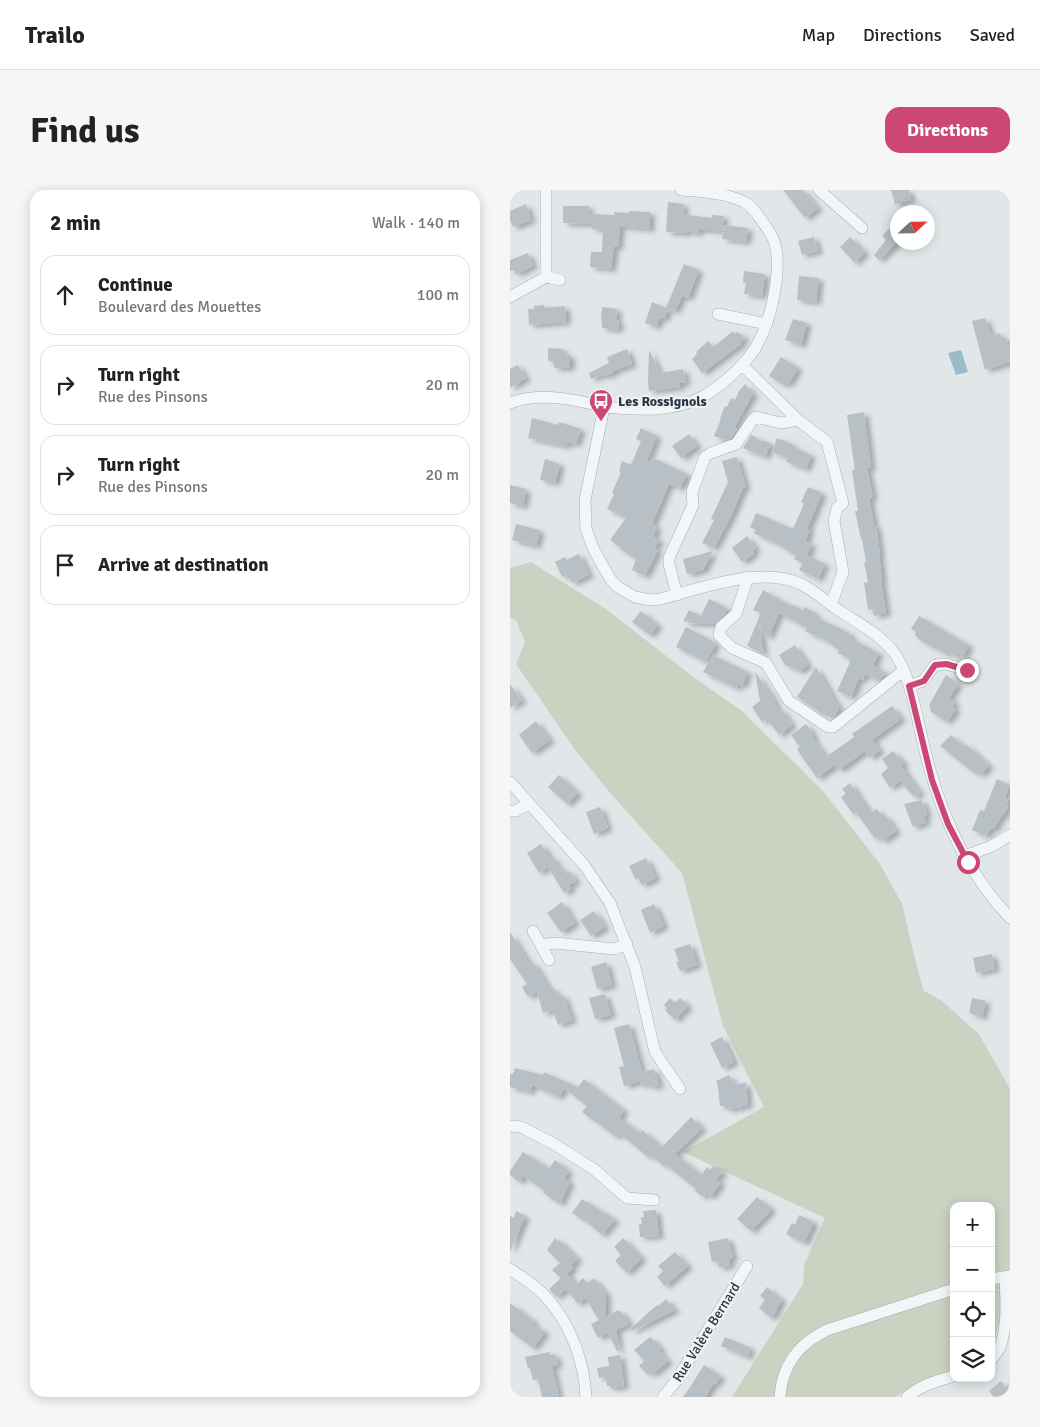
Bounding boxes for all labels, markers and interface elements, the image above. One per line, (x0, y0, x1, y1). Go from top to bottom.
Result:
text: Trailo (25, 20, 85, 50)
text: Map (802, 24, 835, 46)
text: Directions (863, 24, 942, 46)
text: Saved (970, 24, 1015, 46)
button: Directions (885, 107, 1010, 153)
text: Find us (30, 109, 140, 152)
north arrow (890, 205, 935, 250)
text: 2 min (50, 210, 101, 236)
text: Walk · 140 m (372, 213, 460, 233)
text: Continue (98, 273, 173, 297)
icon: ahead (51, 281, 79, 309)
text: 100 m (417, 285, 459, 305)
text: Boulevard des Mouettes (98, 297, 261, 317)
text: Turn right (98, 363, 180, 387)
icon: right (51, 371, 79, 399)
text: 20 m (425, 375, 459, 395)
text: Rue des Pinsons (98, 387, 208, 407)
bus stop icon: Les Rossignols (588, 388, 614, 422)
place label: Les Rossignols (618, 393, 707, 410)
text: Turn right (98, 453, 180, 477)
icon: right (51, 461, 79, 489)
text: 20 m (425, 465, 459, 485)
text: Rue des Pinsons (98, 477, 208, 497)
icon: arrive (51, 551, 79, 579)
text: Arrive at destination (98, 553, 269, 577)
route end (956, 659, 979, 682)
route start (957, 851, 980, 874)
map controls (950, 1202, 995, 1382)
button: + (950, 1202, 995, 1247)
button: − (950, 1247, 995, 1292)
street label: Rue Valère Bernard (669, 1279, 744, 1385)
button: locate (950, 1292, 995, 1337)
button: layers (950, 1337, 995, 1382)

